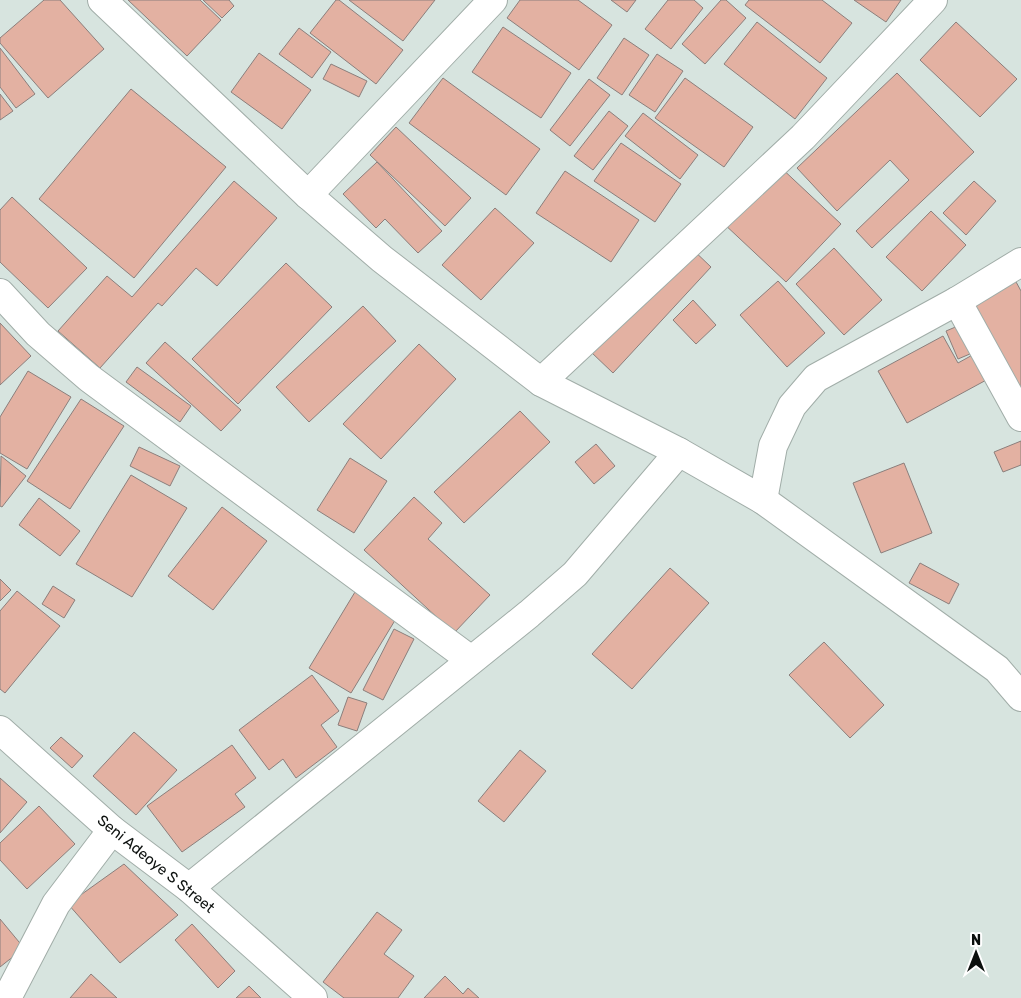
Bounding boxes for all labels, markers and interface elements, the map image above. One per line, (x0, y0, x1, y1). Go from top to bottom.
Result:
street label: Seni Adeoye S Street (94, 811, 218, 917)
north arrow (951, 928, 1001, 978)
text: N (971, 932, 981, 949)

